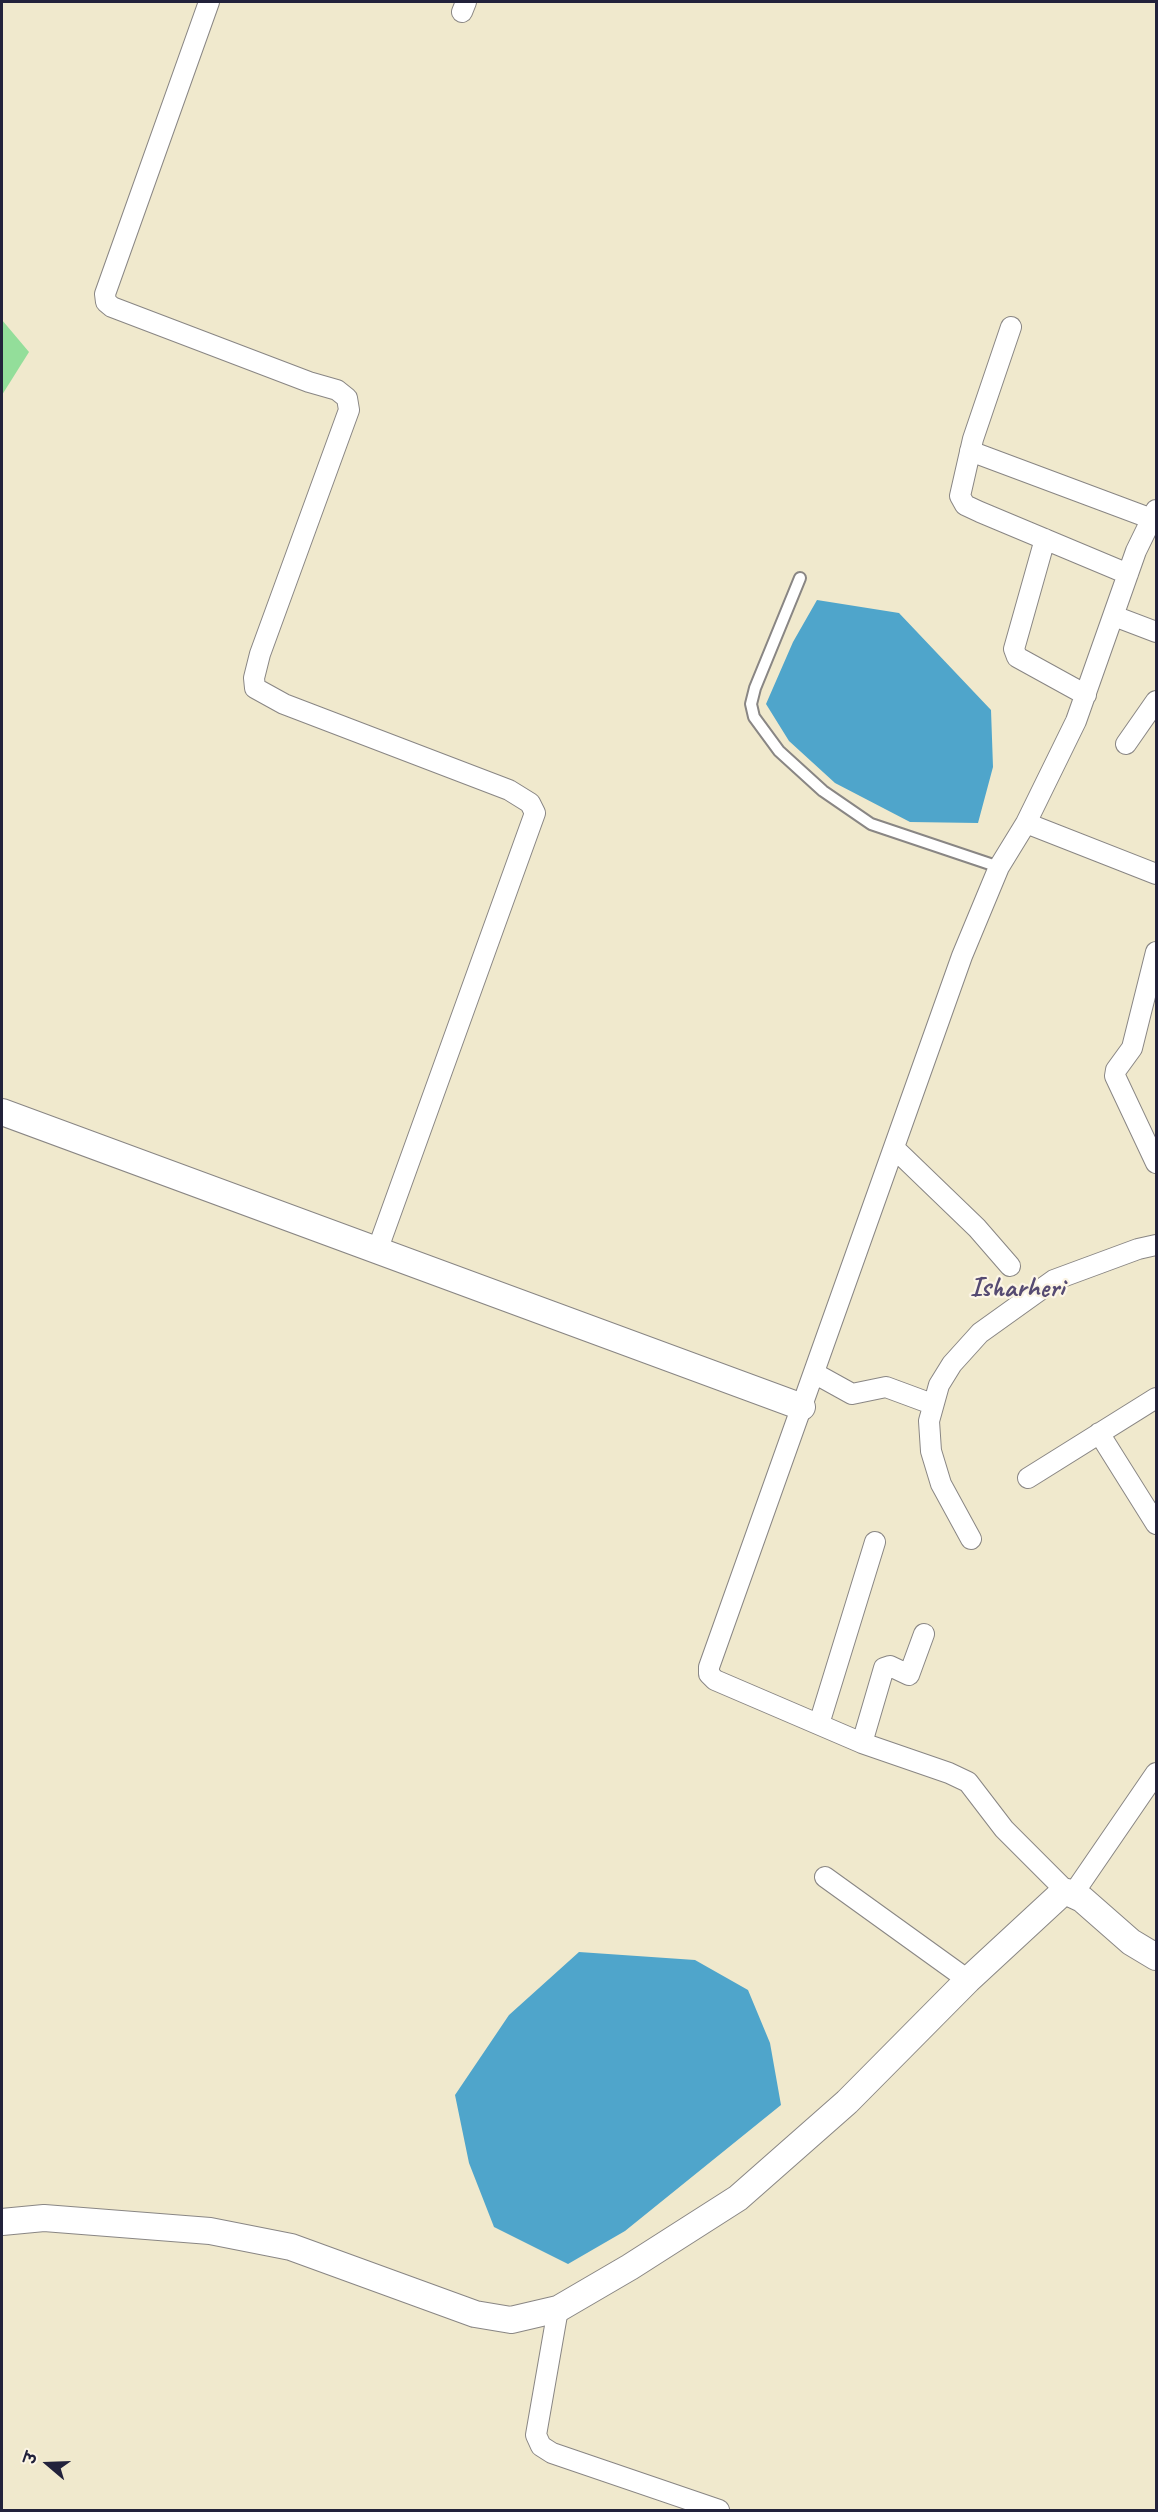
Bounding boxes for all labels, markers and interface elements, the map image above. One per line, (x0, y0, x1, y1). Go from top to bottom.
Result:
district label: Isharheri (970, 1272, 1064, 1306)
north arrow (18, 2434, 78, 2494)
text: उ (20, 2450, 42, 2466)

